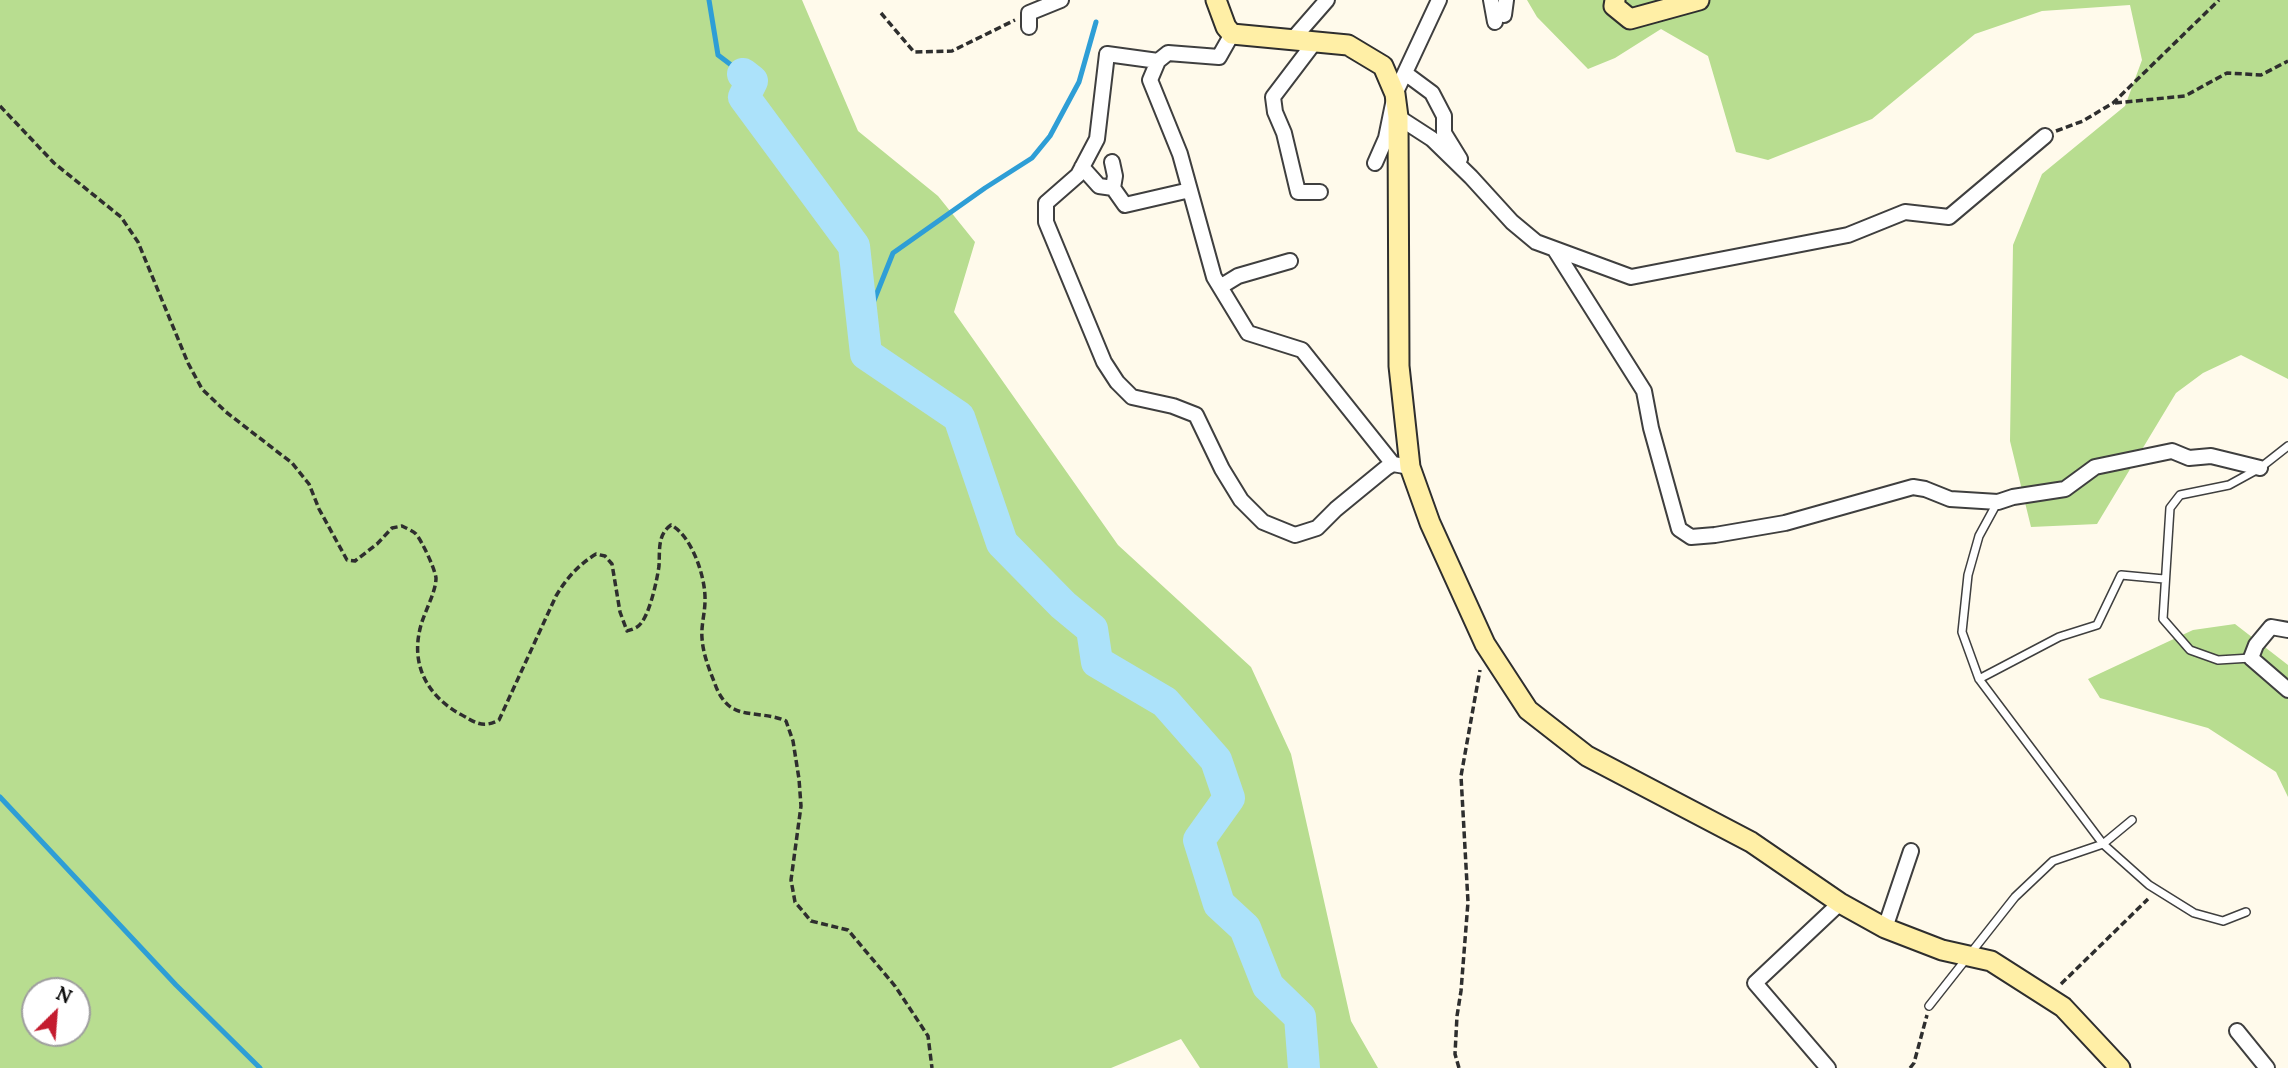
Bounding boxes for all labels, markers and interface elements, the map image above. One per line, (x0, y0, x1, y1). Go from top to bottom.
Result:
north arrow (21, 977, 91, 1047)
text: N (52, 981, 76, 1009)

